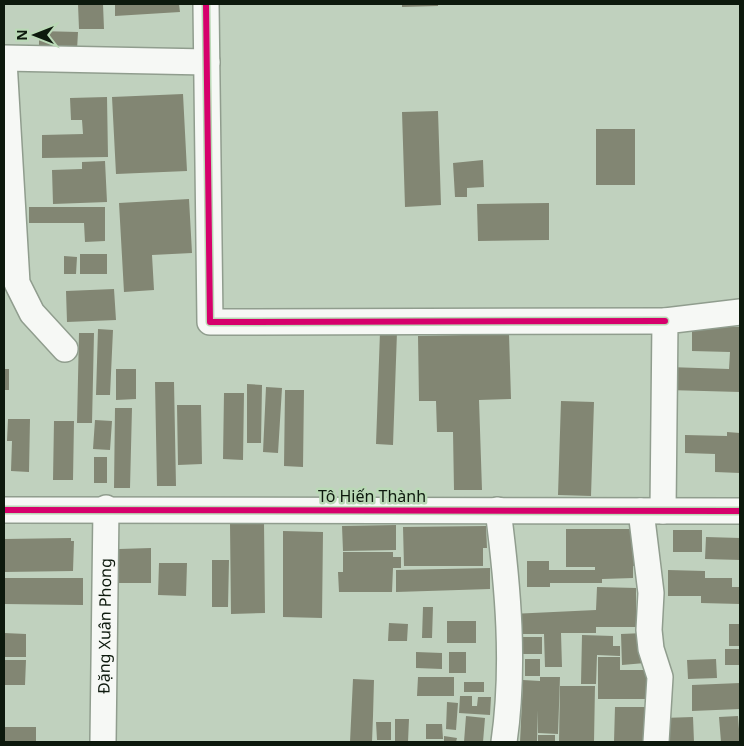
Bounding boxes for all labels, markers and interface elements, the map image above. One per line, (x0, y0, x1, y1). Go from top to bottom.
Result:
north arrow (10, 10, 60, 60)
text: N (12, 29, 31, 41)
street label: Tô Hiến Thành (318, 485, 426, 507)
street label: Đặng Xuân Phong (93, 558, 116, 694)

